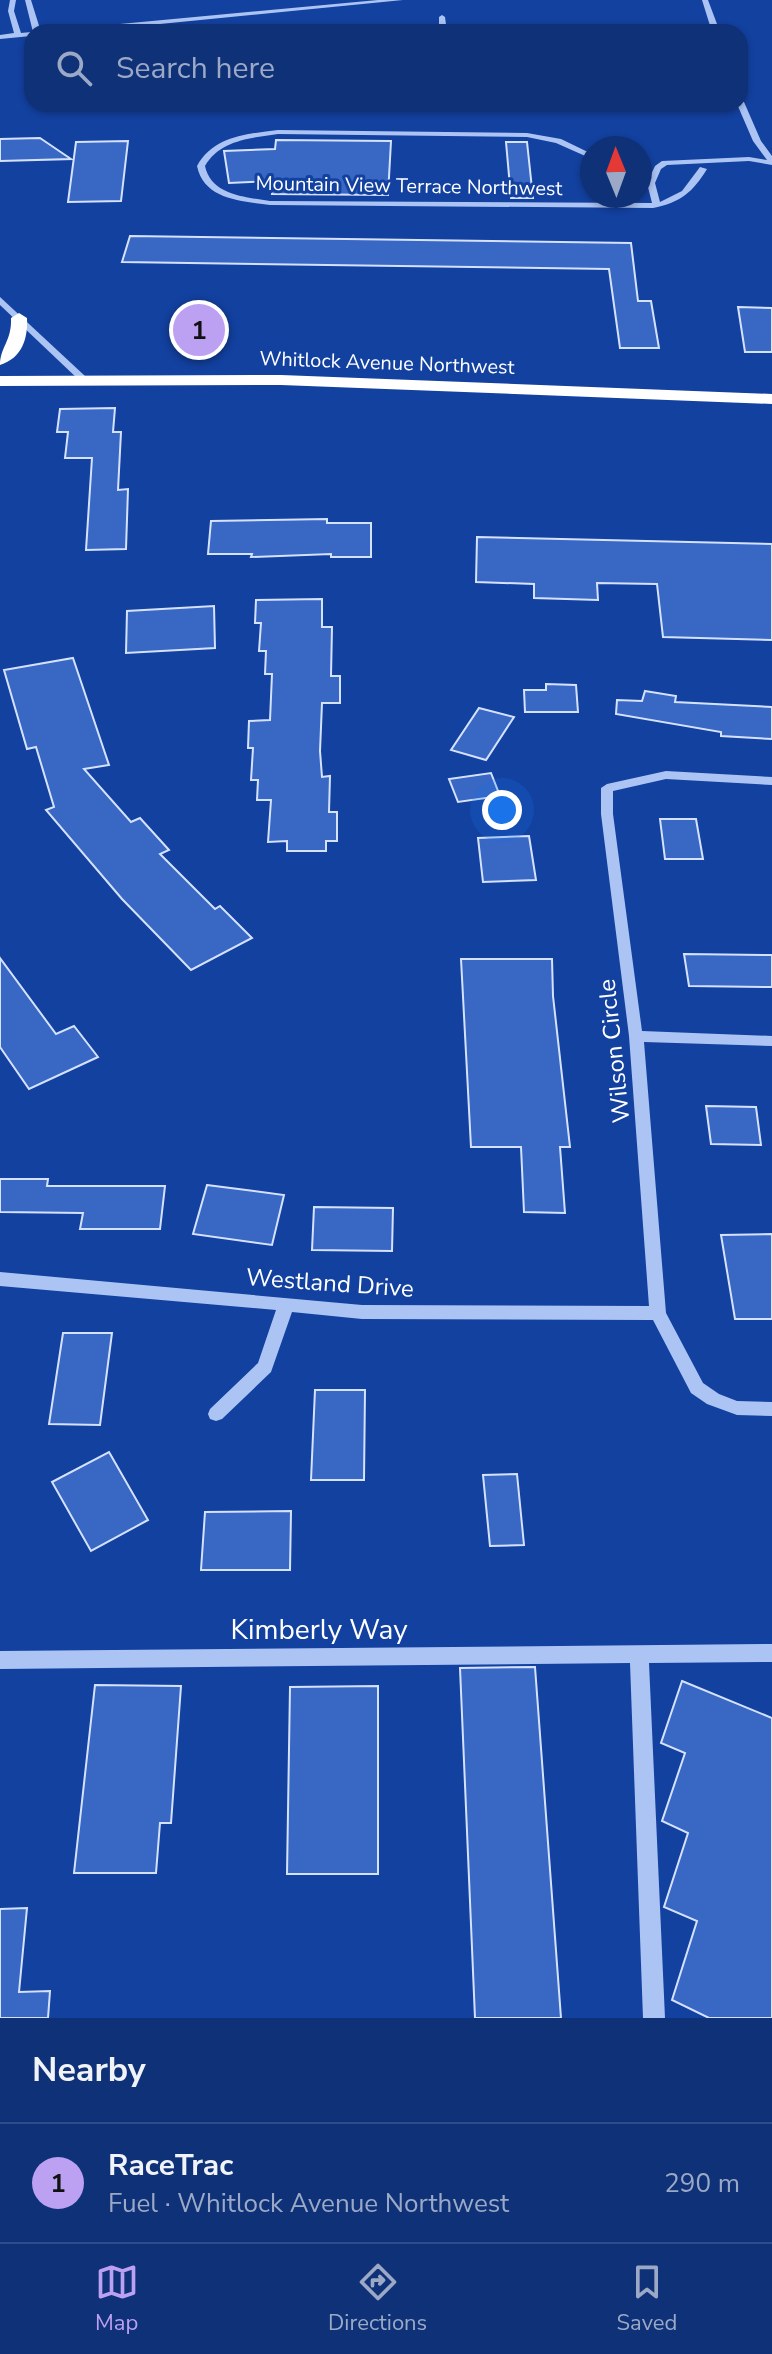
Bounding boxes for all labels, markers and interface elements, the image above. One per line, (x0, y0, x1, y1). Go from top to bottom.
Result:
search box (24, 24, 748, 112)
icon: search (52, 46, 96, 90)
text: Search here (116, 48, 275, 89)
north arrow (580, 136, 652, 208)
street label: Mountain View Terrace Northwest (255, 170, 564, 202)
pin: 1 (173, 300, 225, 360)
street label: Whitlock Avenue Northwest (259, 345, 516, 381)
your location (482, 790, 522, 830)
street label: Wilson Circle (591, 977, 637, 1125)
street label: Westland Drive (245, 1261, 415, 1305)
street label: Kimberly Way (230, 1611, 408, 1649)
text: Nearby (32, 2047, 146, 2093)
text: RaceTrac (108, 2145, 233, 2186)
text: 1 (50, 2166, 66, 2201)
text: 290 m (664, 2166, 740, 2201)
text: Fuel · Whitlock Avenue Northwest (108, 2186, 509, 2221)
tab: Map (95, 2260, 139, 2338)
tab: Directions (328, 2260, 427, 2338)
tab: Saved (617, 2260, 677, 2338)

